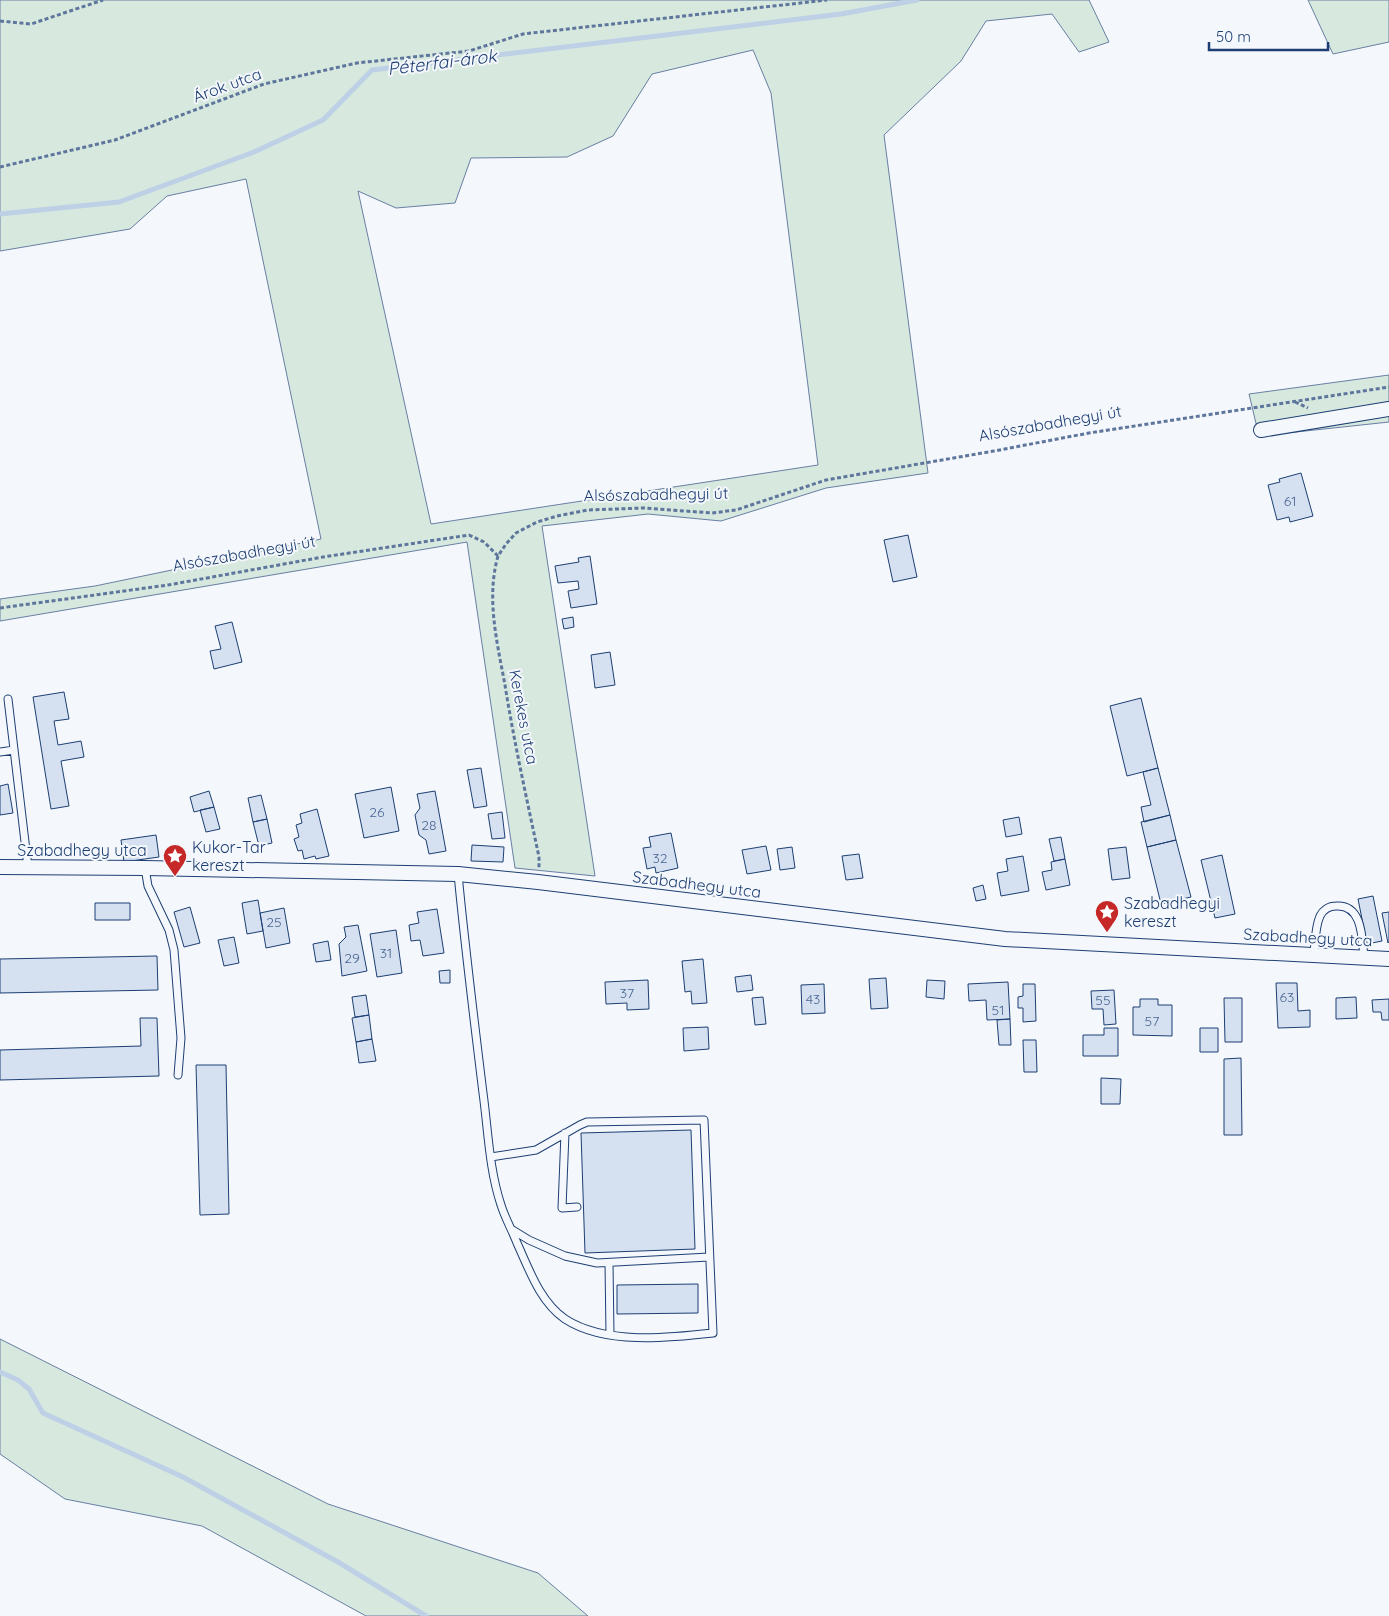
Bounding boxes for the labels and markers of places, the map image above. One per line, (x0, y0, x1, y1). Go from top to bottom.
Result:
place label: Kukor-Tar kereszt (192, 837, 266, 875)
place icon: Kukor-Tar kereszt (162, 843, 188, 877)
place label: Szabadhegyi kereszt (1124, 893, 1220, 931)
place icon: Szabadhegyi kereszt (1094, 899, 1120, 933)

